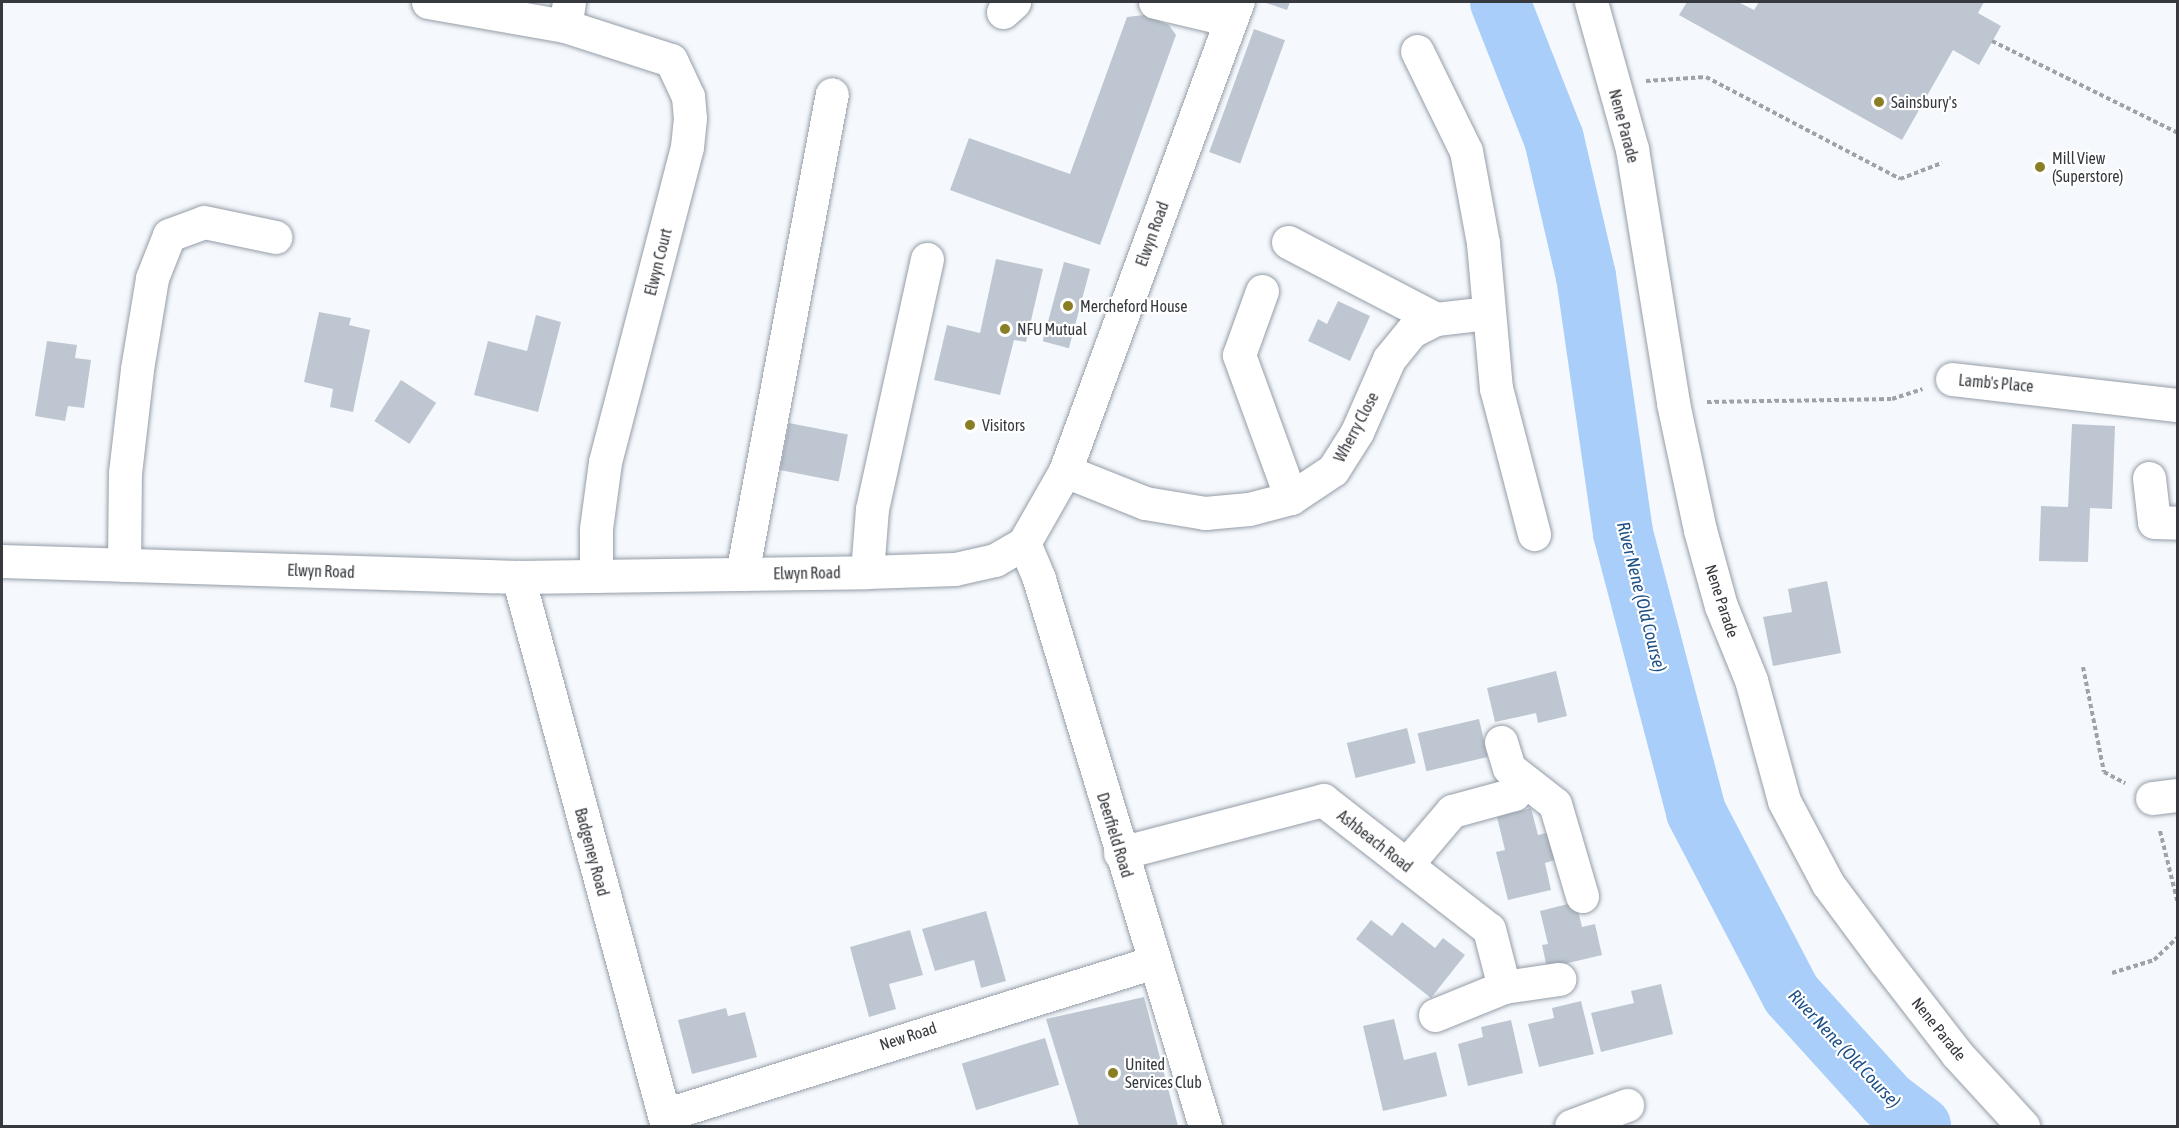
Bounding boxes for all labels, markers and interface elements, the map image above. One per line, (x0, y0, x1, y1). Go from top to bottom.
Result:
street label: Nene Parade (1605, 87, 1643, 165)
place label: Sainsbury's (1891, 92, 1957, 112)
marker: Sainsbury's (1872, 95, 1886, 109)
place label: Mill View (Superstore) (2052, 148, 2123, 186)
marker: Mill View (Superstore) (2033, 160, 2047, 174)
street label: Elwyn Road (1131, 199, 1173, 269)
street label: Elwyn Court (640, 226, 676, 298)
place label: Mercheford House (1080, 296, 1188, 316)
marker: Mercheford House (1061, 299, 1075, 313)
place label: NFU Mutual (1017, 319, 1087, 339)
marker: NFU Mutual (998, 322, 1012, 336)
street label: Lamb's Place (1958, 370, 2034, 396)
street label: Wherry Close (1330, 389, 1382, 465)
place label: Visitors (982, 415, 1025, 435)
marker: Visitors (963, 418, 977, 432)
water label: River Nene (Old Course) (1612, 520, 1670, 674)
street label: Elwyn Road (287, 560, 355, 582)
street label: Nene Parade (1701, 562, 1743, 640)
street label: Elwyn Road (773, 563, 841, 583)
street label: Deerfield Road (1093, 790, 1137, 880)
street label: Badgeney Road (571, 806, 613, 898)
street label: Ashbeach Road (1334, 806, 1416, 876)
water label: River Nene (Old Course) (1784, 985, 1904, 1113)
street label: Nene Parade (1908, 994, 1970, 1064)
street label: New Road (877, 1018, 939, 1054)
place label: United Services Club (1125, 1054, 1202, 1092)
marker: United Services Club (1106, 1066, 1120, 1080)

